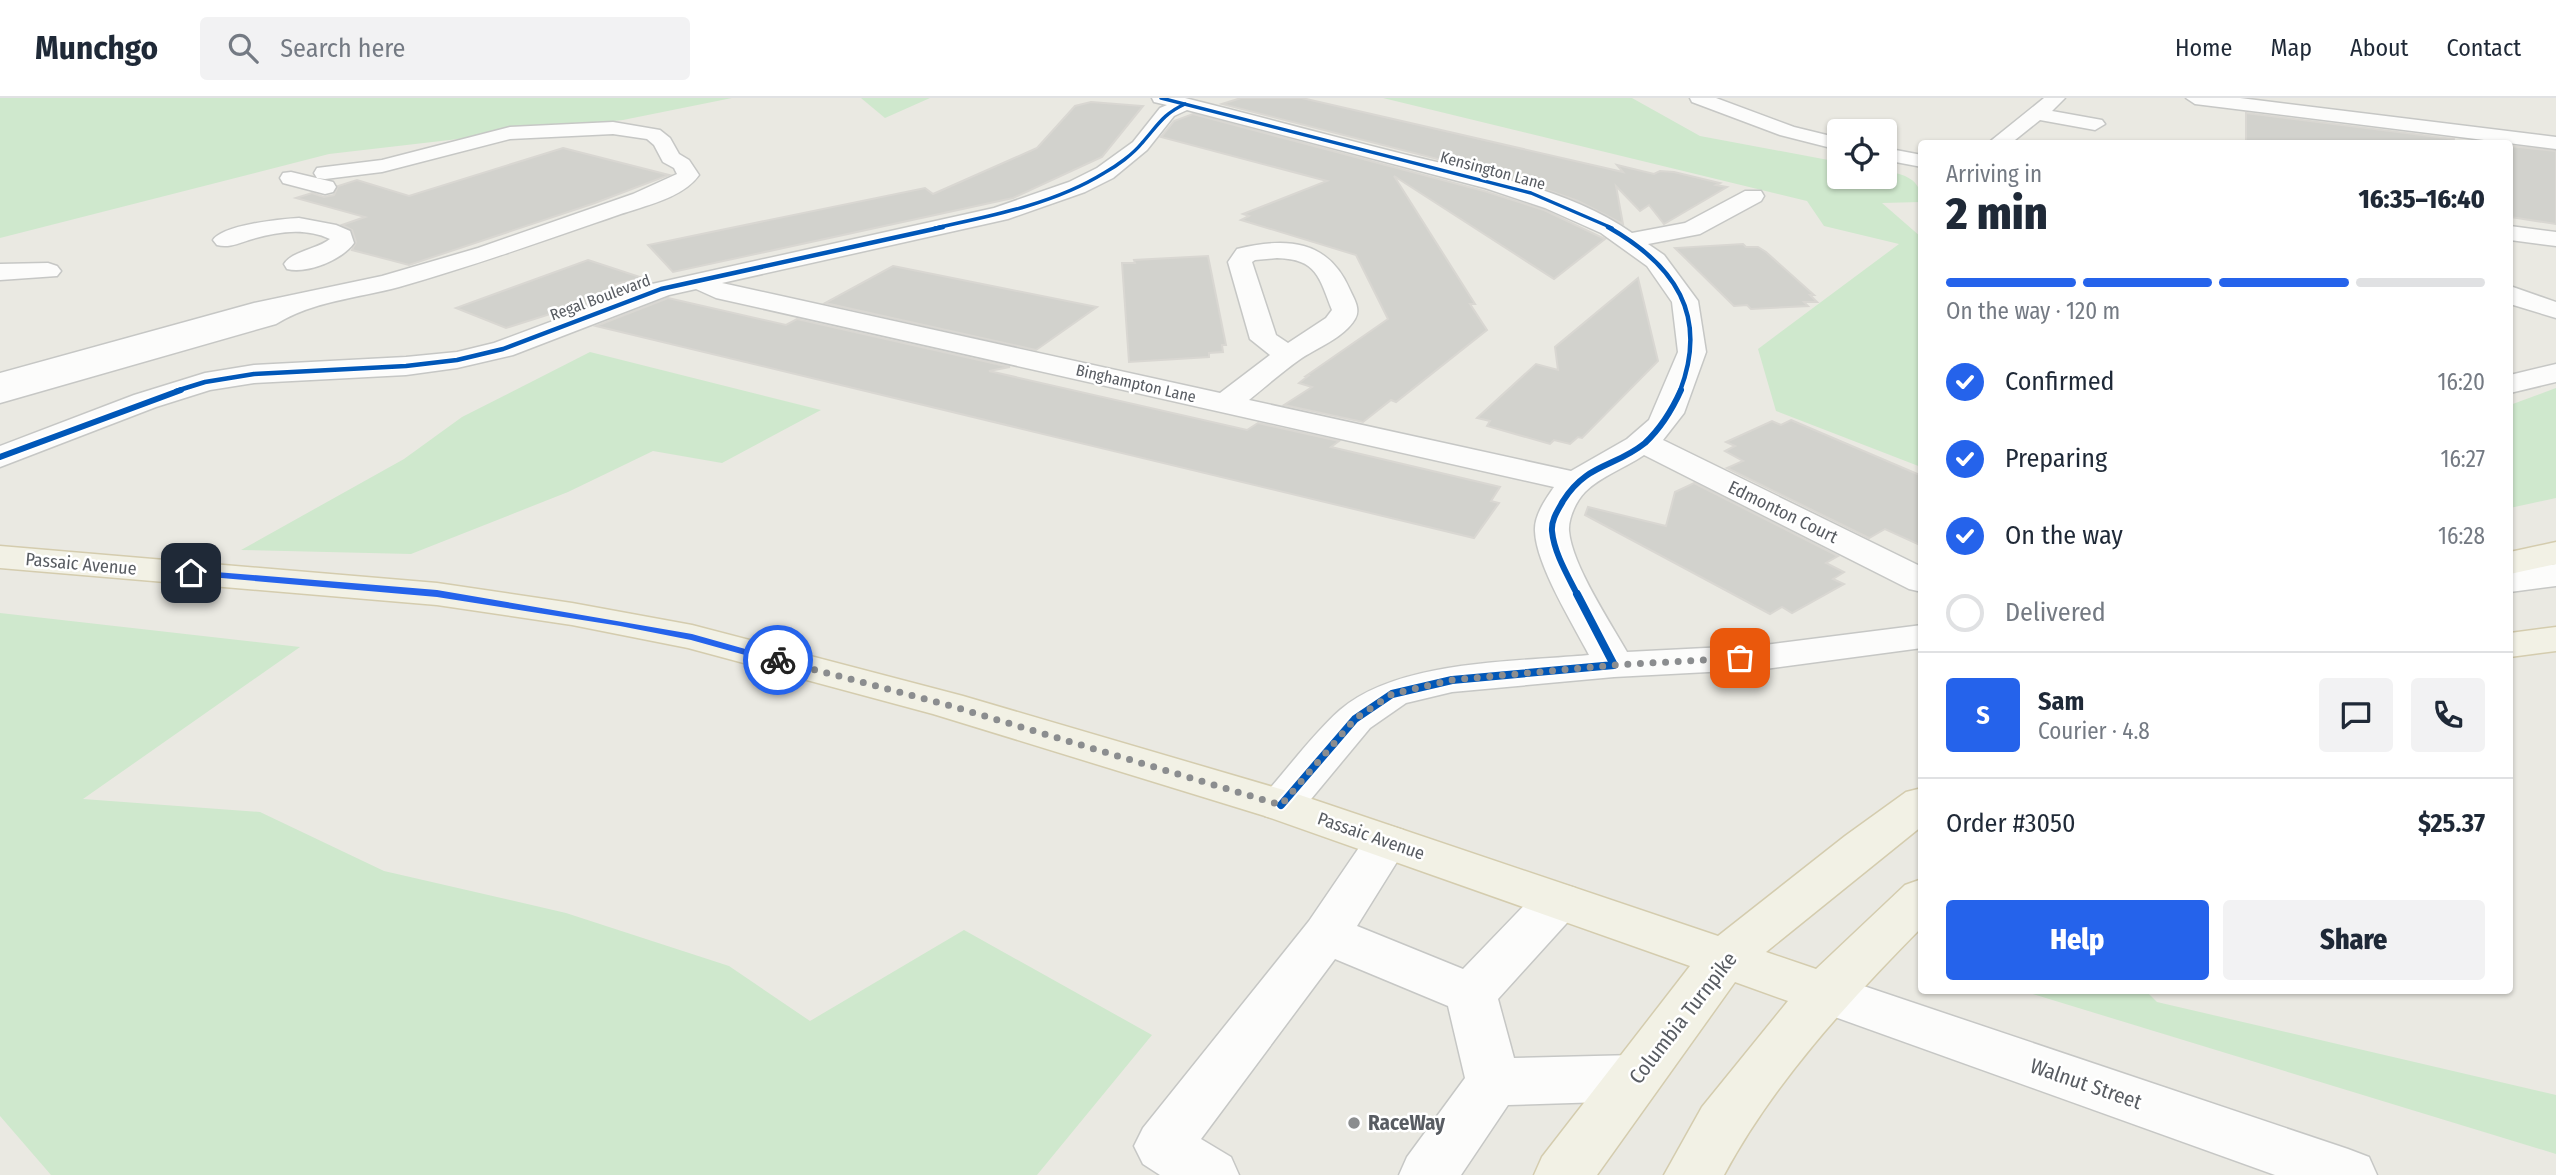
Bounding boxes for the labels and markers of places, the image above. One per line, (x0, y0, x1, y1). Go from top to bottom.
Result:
pin (161, 543, 221, 603)
pin (1710, 628, 1770, 688)
place label: RaceWay (1368, 1110, 1446, 1136)
marker: RaceWay (1346, 1115, 1362, 1131)

